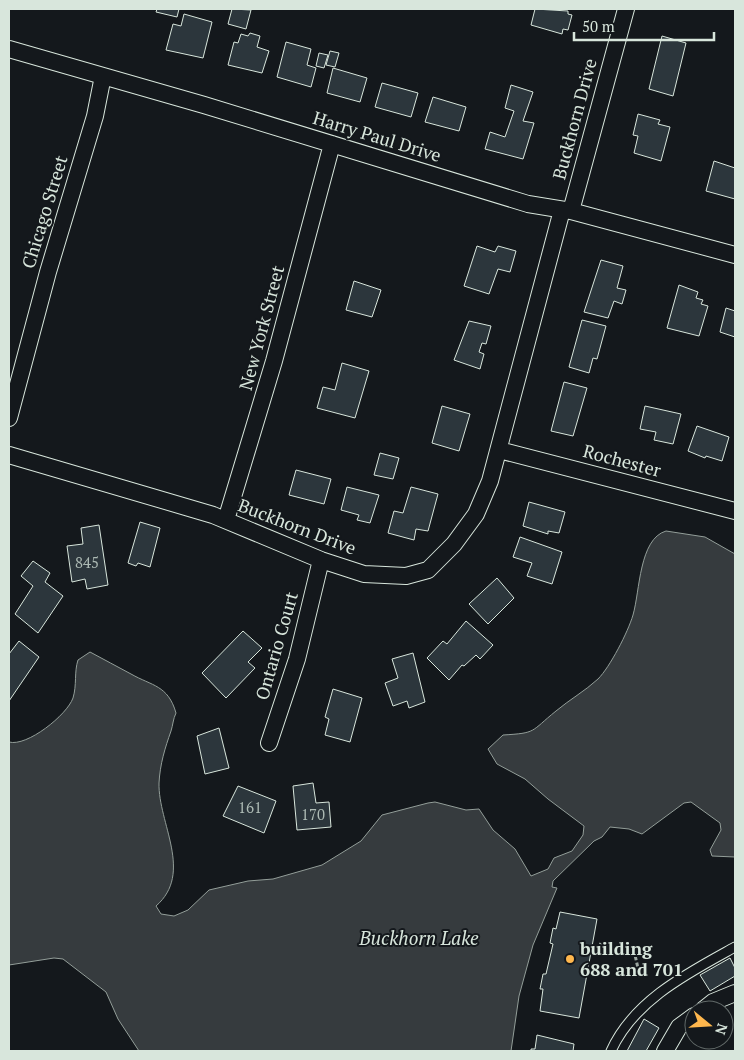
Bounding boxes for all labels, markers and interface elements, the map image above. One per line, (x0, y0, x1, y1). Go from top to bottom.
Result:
scale bar (574, 10, 714, 42)
text: 50 m (582, 16, 615, 36)
street label: Buckhorn Drive (546, 55, 602, 182)
street label: Harry Paul Drive (310, 105, 444, 167)
street label: Chicago Street (15, 152, 73, 271)
street label: New York Street (233, 262, 289, 393)
street label: Rochester (581, 438, 664, 482)
street label: Buckhorn Drive (235, 493, 360, 560)
house number: 845 (75, 552, 99, 572)
street label: Ontario Court (249, 589, 303, 703)
house number: 161 (238, 797, 262, 817)
house number: 170 (301, 804, 325, 824)
water label: Buckhorn Lake (358, 925, 479, 950)
place label: building 688 and 701 (579, 936, 683, 981)
marker: building 688 and 701 (564, 953, 576, 965)
north arrow (684, 1000, 734, 1050)
text: N (711, 1021, 733, 1038)

